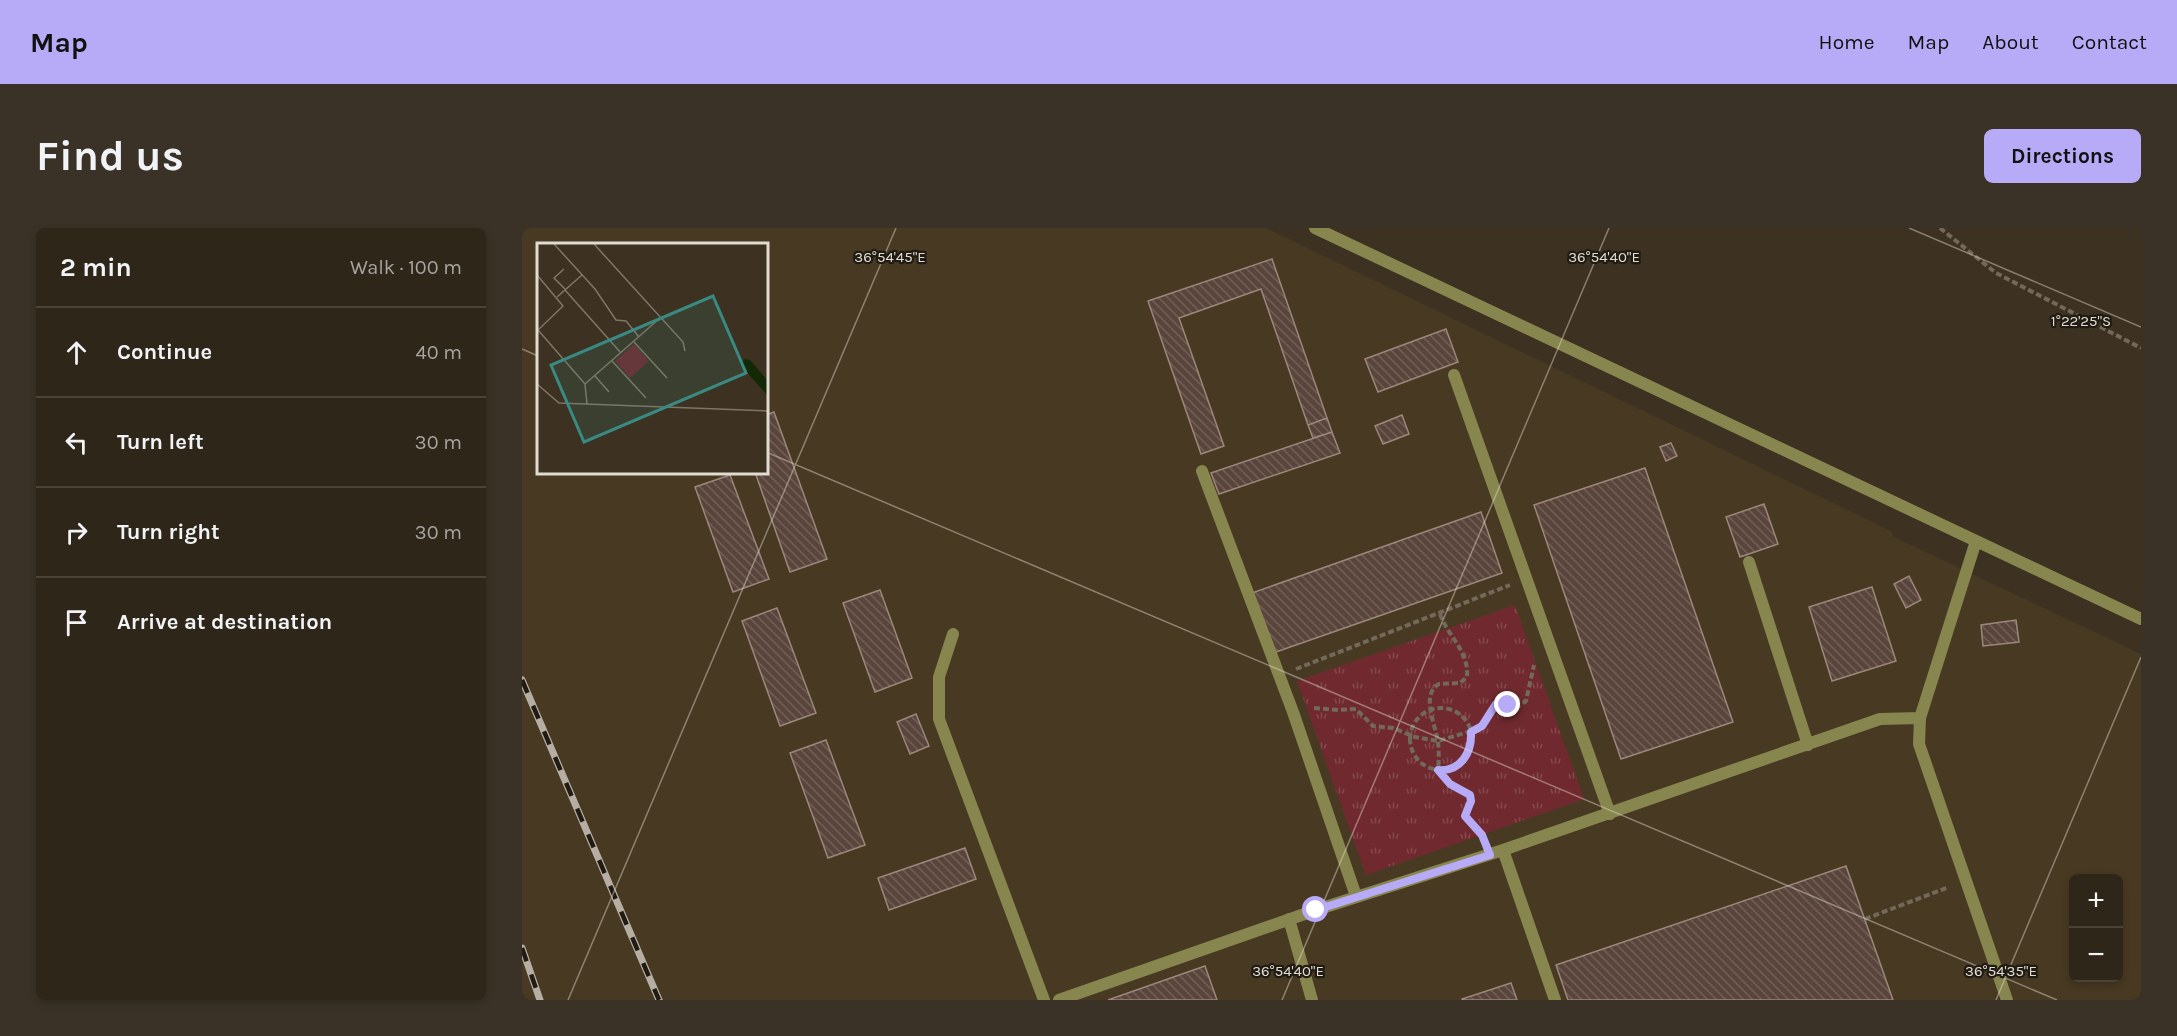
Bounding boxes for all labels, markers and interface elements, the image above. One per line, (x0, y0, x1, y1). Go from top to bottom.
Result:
text: Map (30, 26, 88, 59)
text: Home (1819, 30, 1875, 54)
text: Map (1908, 30, 1949, 54)
text: About (1982, 30, 2039, 54)
text: Contact (2072, 30, 2147, 54)
button: Directions (1984, 129, 2141, 183)
text: Find us (36, 131, 184, 181)
inset map (537, 243, 768, 474)
text: 36°54'45"E (854, 248, 926, 266)
text: 36°54'40"E (1568, 248, 1640, 266)
text: 2 min (60, 252, 132, 283)
text: Walk · 100 m (350, 256, 462, 279)
text: 1°22'25"S (2051, 312, 2111, 330)
icon: ahead (60, 336, 93, 369)
text: Continue (117, 339, 212, 365)
text: 40 m (416, 341, 462, 364)
icon: left (60, 426, 93, 459)
text: Turn left (117, 429, 204, 455)
text: 30 m (415, 431, 462, 454)
icon: right (60, 516, 93, 549)
text: Turn right (117, 519, 220, 545)
text: 30 m (415, 521, 462, 544)
icon: arrive (60, 606, 93, 639)
text: Arrive at destination (117, 609, 332, 635)
route end (1494, 691, 1520, 717)
map controls (2069, 874, 2123, 982)
button: + (2069, 874, 2123, 928)
route start (1302, 896, 1328, 922)
button: − (2069, 928, 2123, 982)
text: 36°54'40"E (1252, 962, 1324, 980)
text: 36°54'35"E (1965, 962, 2037, 980)

